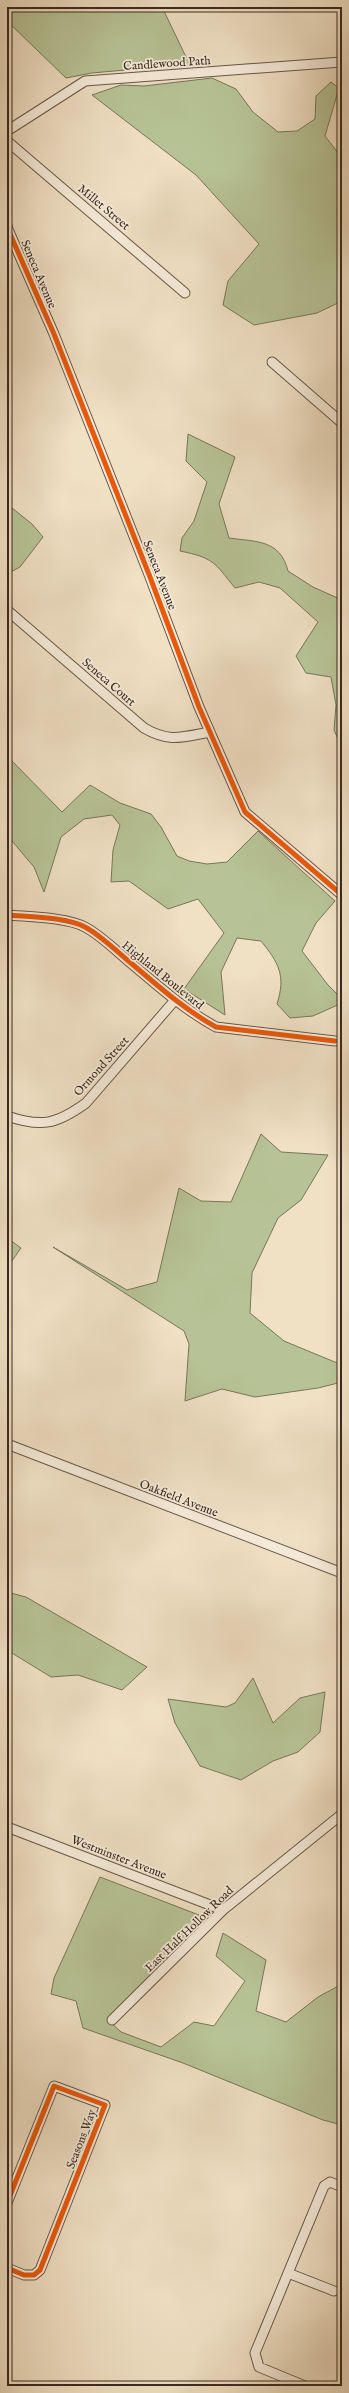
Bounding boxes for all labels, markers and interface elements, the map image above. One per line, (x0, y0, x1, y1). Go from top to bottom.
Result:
street label: Candlewood Path (123, 53, 212, 74)
street label: Millet Street (75, 181, 133, 233)
street label: Seneca Avenue (17, 238, 60, 311)
street label: Seneca Avenue (139, 538, 180, 612)
street label: Seneca Court (79, 655, 139, 710)
street label: Highland Boulevard (119, 938, 207, 1013)
street label: Ormond Street (71, 1033, 132, 1099)
street label: Oakfield Avenue (137, 1477, 221, 1521)
street label: Westminster Avenue (69, 1832, 169, 1883)
street label: East Half Hollow Road (142, 1883, 237, 1975)
street label: Seasons Way (63, 2107, 100, 2171)

